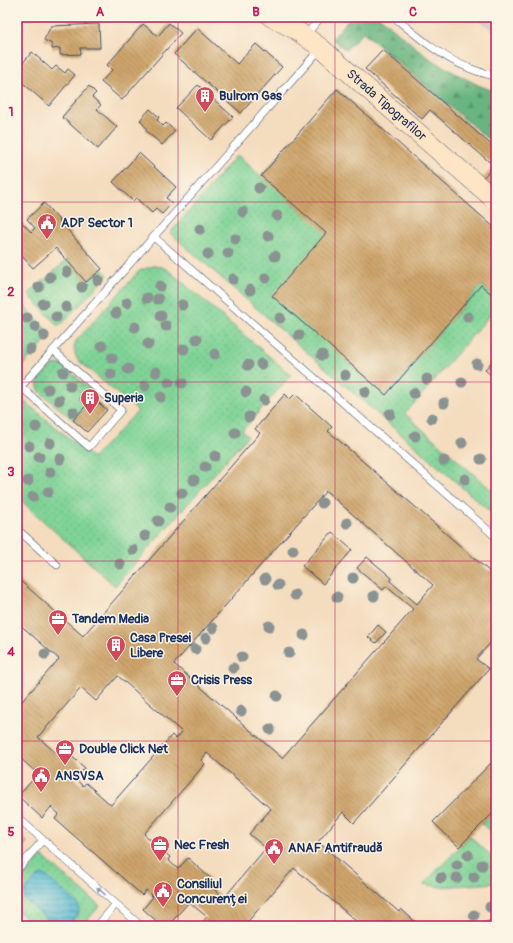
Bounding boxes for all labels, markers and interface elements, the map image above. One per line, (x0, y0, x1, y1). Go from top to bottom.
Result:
text: A (96, 4, 105, 20)
text: B (252, 4, 260, 20)
text: C (409, 4, 417, 20)
street label: Strada Tipografilor (343, 66, 430, 145)
building icon: Bulrom Gas (194, 85, 216, 113)
place label: Bulrom Gas (219, 88, 282, 104)
text: 1 (8, 104, 14, 120)
public building icon: ADP Sector 1 (36, 212, 58, 240)
place label: ADP Sector 1 (61, 215, 133, 231)
text: 2 (7, 284, 15, 300)
building icon: Superia (79, 387, 101, 415)
place label: Superia (104, 390, 144, 406)
text: 3 (7, 464, 15, 480)
office icon: Tandem Media (47, 608, 69, 636)
place label: Tandem Media (71, 611, 149, 627)
place label: Casa Presei Libere (130, 630, 192, 661)
building icon: Casa Presei Libere (105, 634, 127, 662)
text: 4 (7, 644, 15, 660)
office icon: Crisis Press (166, 669, 188, 697)
place label: Crisis Press (191, 672, 252, 688)
office icon: Double Click Net (54, 738, 76, 766)
place label: Double Click Net (79, 741, 169, 757)
public building icon: ANSVSA (30, 765, 52, 793)
place label: ANSVSA (55, 768, 104, 784)
text: 5 (7, 824, 15, 840)
office icon: Nec Fresh (149, 834, 171, 862)
place label: Nec Fresh (174, 837, 229, 853)
public building icon: ANAF Antifraudă (263, 837, 285, 865)
place label: ANAF Antifraudă (288, 840, 383, 856)
place label: Consiliul Concurenței (177, 876, 247, 907)
public building icon: Consiliul Concurenței (152, 880, 174, 908)
one-way arrow (96, 887, 107, 896)

